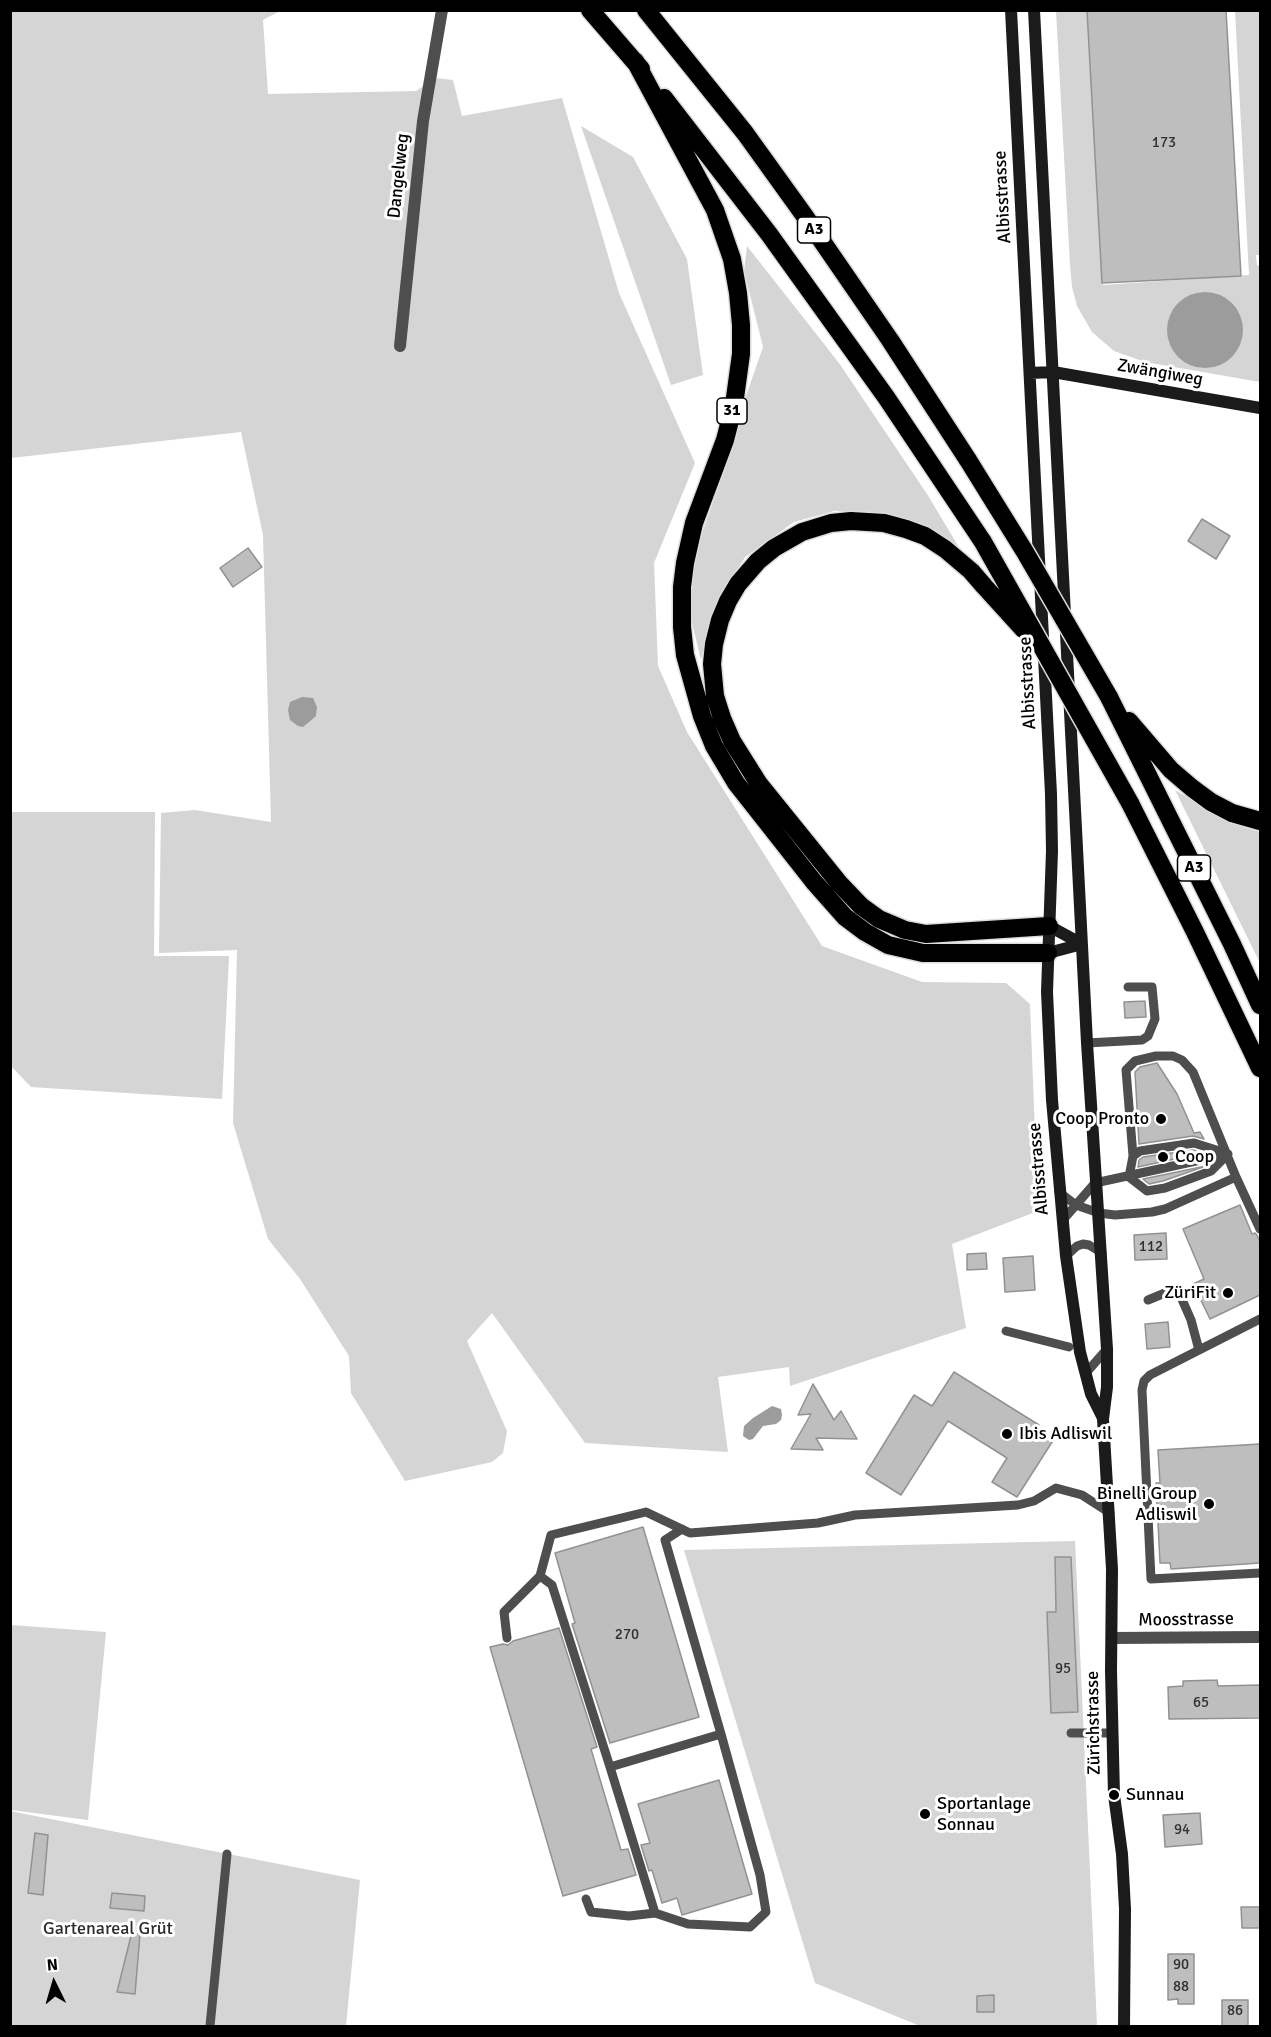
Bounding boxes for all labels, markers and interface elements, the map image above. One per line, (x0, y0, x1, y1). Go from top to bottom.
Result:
street label: Dangelweg (384, 132, 414, 220)
house number: 173 (1152, 134, 1176, 152)
street label: Albisstrasse (990, 150, 1016, 244)
road number: A3 (798, 217, 830, 243)
street label: Zwängiweg (1115, 355, 1205, 391)
road number: 31 (717, 398, 747, 424)
street label: Albisstrasse (1015, 636, 1041, 730)
road number: A3 (1178, 855, 1210, 881)
place label: Coop Pronto (1055, 1108, 1149, 1130)
marker: Coop Pronto (1154, 1112, 1168, 1126)
street label: Albisstrasse (1024, 1122, 1054, 1216)
place label: Coop (1175, 1146, 1214, 1168)
marker: Coop (1156, 1150, 1170, 1164)
house number: 112 (1139, 1238, 1163, 1256)
place label: ZüriFit (1164, 1282, 1216, 1304)
marker: ZüriFit (1221, 1286, 1235, 1300)
place label: Ibis Adliswil (1019, 1423, 1112, 1445)
marker: Ibis Adliswil (1000, 1427, 1014, 1441)
place label: Binelli Group Adliswil (1097, 1483, 1197, 1526)
marker: Binelli Group Adliswil (1202, 1497, 1216, 1511)
street label: Moosstrasse (1138, 1608, 1234, 1632)
house number: 270 (615, 1626, 639, 1644)
house number: 95 (1055, 1660, 1071, 1678)
street label: Zürichstrasse (1082, 1671, 1106, 1775)
house number: 65 (1193, 1694, 1209, 1712)
place label: Sunnau (1126, 1784, 1184, 1806)
marker: Sunnau (1107, 1788, 1121, 1802)
place label: Sportanlage Sonnau (937, 1793, 1031, 1836)
marker: Sportanlage Sonnau (918, 1807, 932, 1821)
house number: 94 (1174, 1821, 1190, 1839)
park label: Gartenareal Grüt (43, 1918, 173, 1940)
north arrow (24, 1953, 84, 2013)
text: N (46, 1955, 59, 1976)
house number: 90 (1173, 1956, 1189, 1974)
house number: 88 (1173, 1978, 1189, 1996)
house number: 86 (1227, 2002, 1243, 2020)

